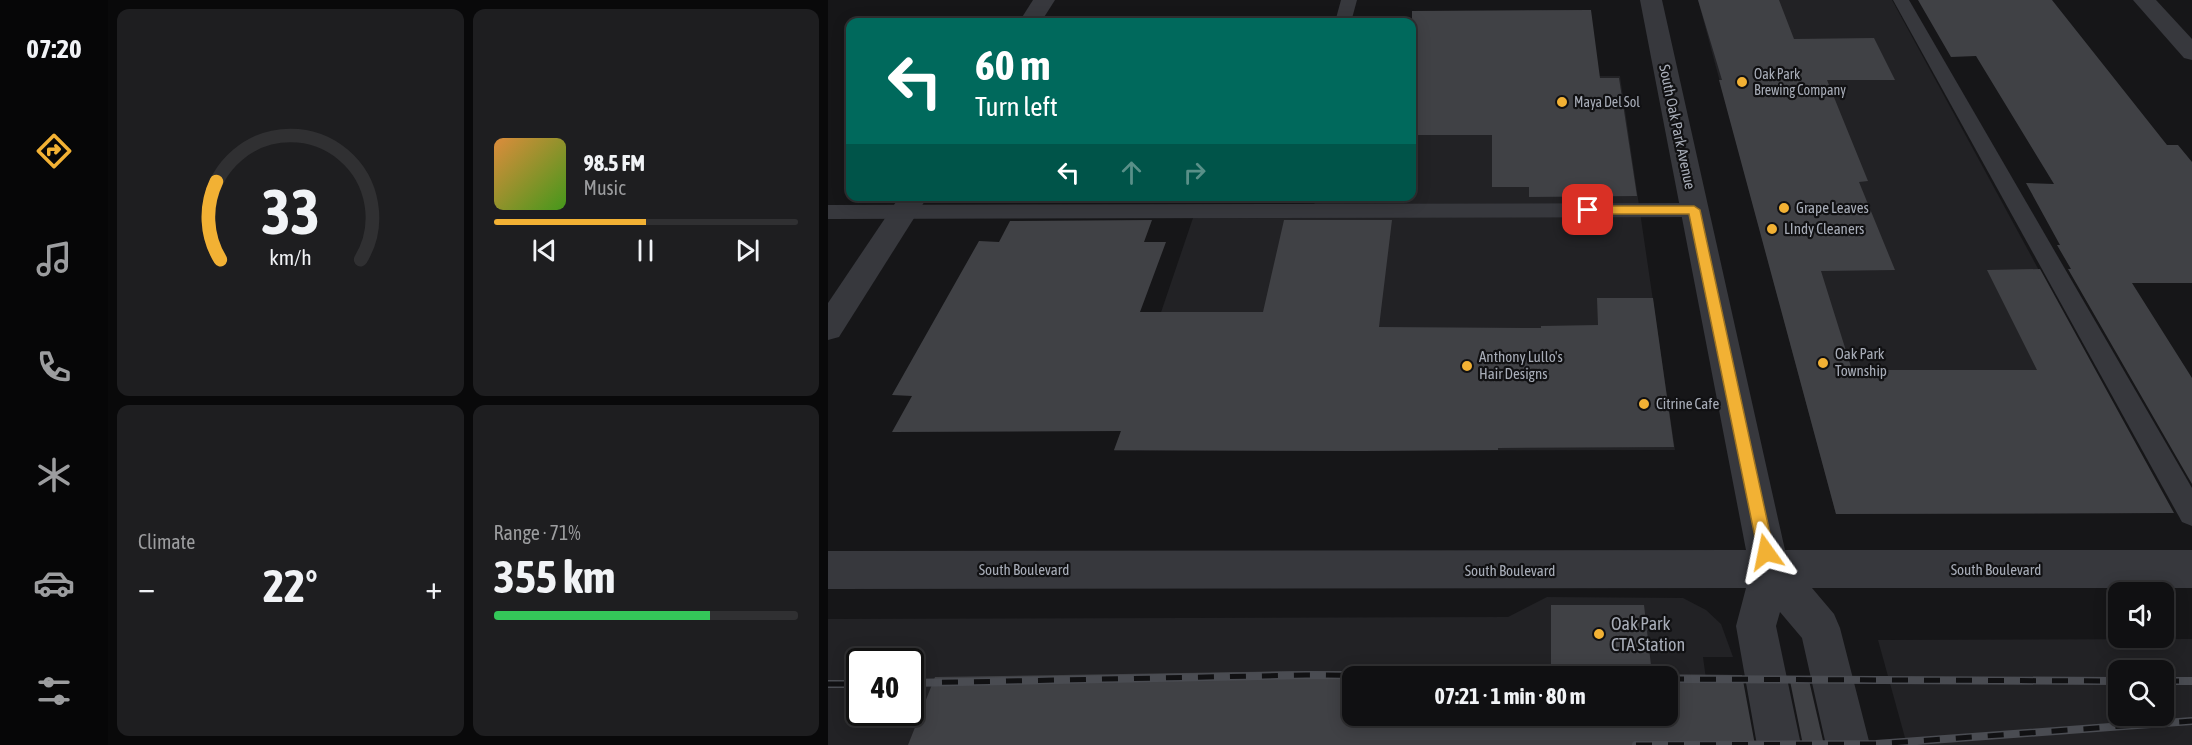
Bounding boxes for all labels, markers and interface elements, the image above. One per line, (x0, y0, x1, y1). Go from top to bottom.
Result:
text: 07:20 (26, 33, 82, 64)
text: 60 m (975, 41, 1050, 89)
icon: left (876, 42, 954, 120)
street label: South Oak Park Avenue (1656, 63, 1699, 191)
place label: Oak Park Brewing Company (1754, 66, 1846, 98)
marker: Oak Park Brewing Company (1735, 75, 1749, 89)
text: Turn left (975, 91, 1058, 122)
place label: Maya Del Sol (1574, 94, 1640, 110)
marker: Maya Del Sol (1555, 95, 1569, 109)
icon: directions (33, 130, 75, 172)
text: 98.5 FM (584, 150, 645, 176)
icon: left (1052, 156, 1085, 189)
icon: ahead (1115, 156, 1148, 189)
icon: right (1178, 156, 1211, 189)
text: 33 (261, 176, 320, 247)
text: Music (584, 176, 626, 199)
pin (1562, 184, 1613, 235)
icon: arrive (1571, 193, 1604, 226)
place label: Grape Leaves (1796, 199, 1869, 216)
marker: Grape Leaves (1777, 201, 1791, 215)
place label: LIndy Cleaners (1784, 220, 1864, 237)
marker: LIndy Cleaners (1765, 222, 1779, 236)
icon: previous (528, 234, 561, 267)
icon: pause (629, 234, 662, 267)
icon: next (731, 234, 764, 267)
icon: music (33, 238, 75, 280)
text: km/h (269, 245, 312, 270)
place label: Oak Park Township (1835, 345, 1887, 379)
icon: phone (33, 346, 75, 388)
place label: Anthony Lullo's Hair Designs (1479, 348, 1563, 382)
marker: Oak Park Township (1816, 356, 1830, 370)
marker: Anthony Lullo's Hair Designs (1460, 359, 1474, 373)
place label: Citrine Cafe (1656, 395, 1719, 412)
marker: Citrine Cafe (1637, 397, 1651, 411)
icon: climate (33, 454, 75, 496)
position arrow (1734, 520, 1798, 584)
text: Range · 71% (494, 521, 581, 544)
text: Climate (138, 530, 195, 553)
text: 355 km (494, 551, 615, 603)
text: 22° (263, 560, 318, 612)
street label: South Boulevard (979, 561, 1069, 578)
street label: South Boulevard (1951, 561, 2041, 578)
icon: car (33, 562, 75, 604)
street label: South Boulevard (1465, 562, 1555, 579)
text: − (138, 568, 155, 606)
text: + (425, 568, 442, 606)
map controls (2108, 582, 2174, 726)
button: sound (2108, 582, 2174, 648)
place label: Oak Park CTA Station (1611, 613, 1685, 655)
marker: Oak Park CTA Station (1592, 627, 1606, 641)
speed limit sign: 40 (846, 648, 924, 726)
button: search (2108, 660, 2174, 726)
icon: filters (33, 670, 75, 712)
text: 07:21 · 1 min · 80 m (1434, 683, 1586, 709)

